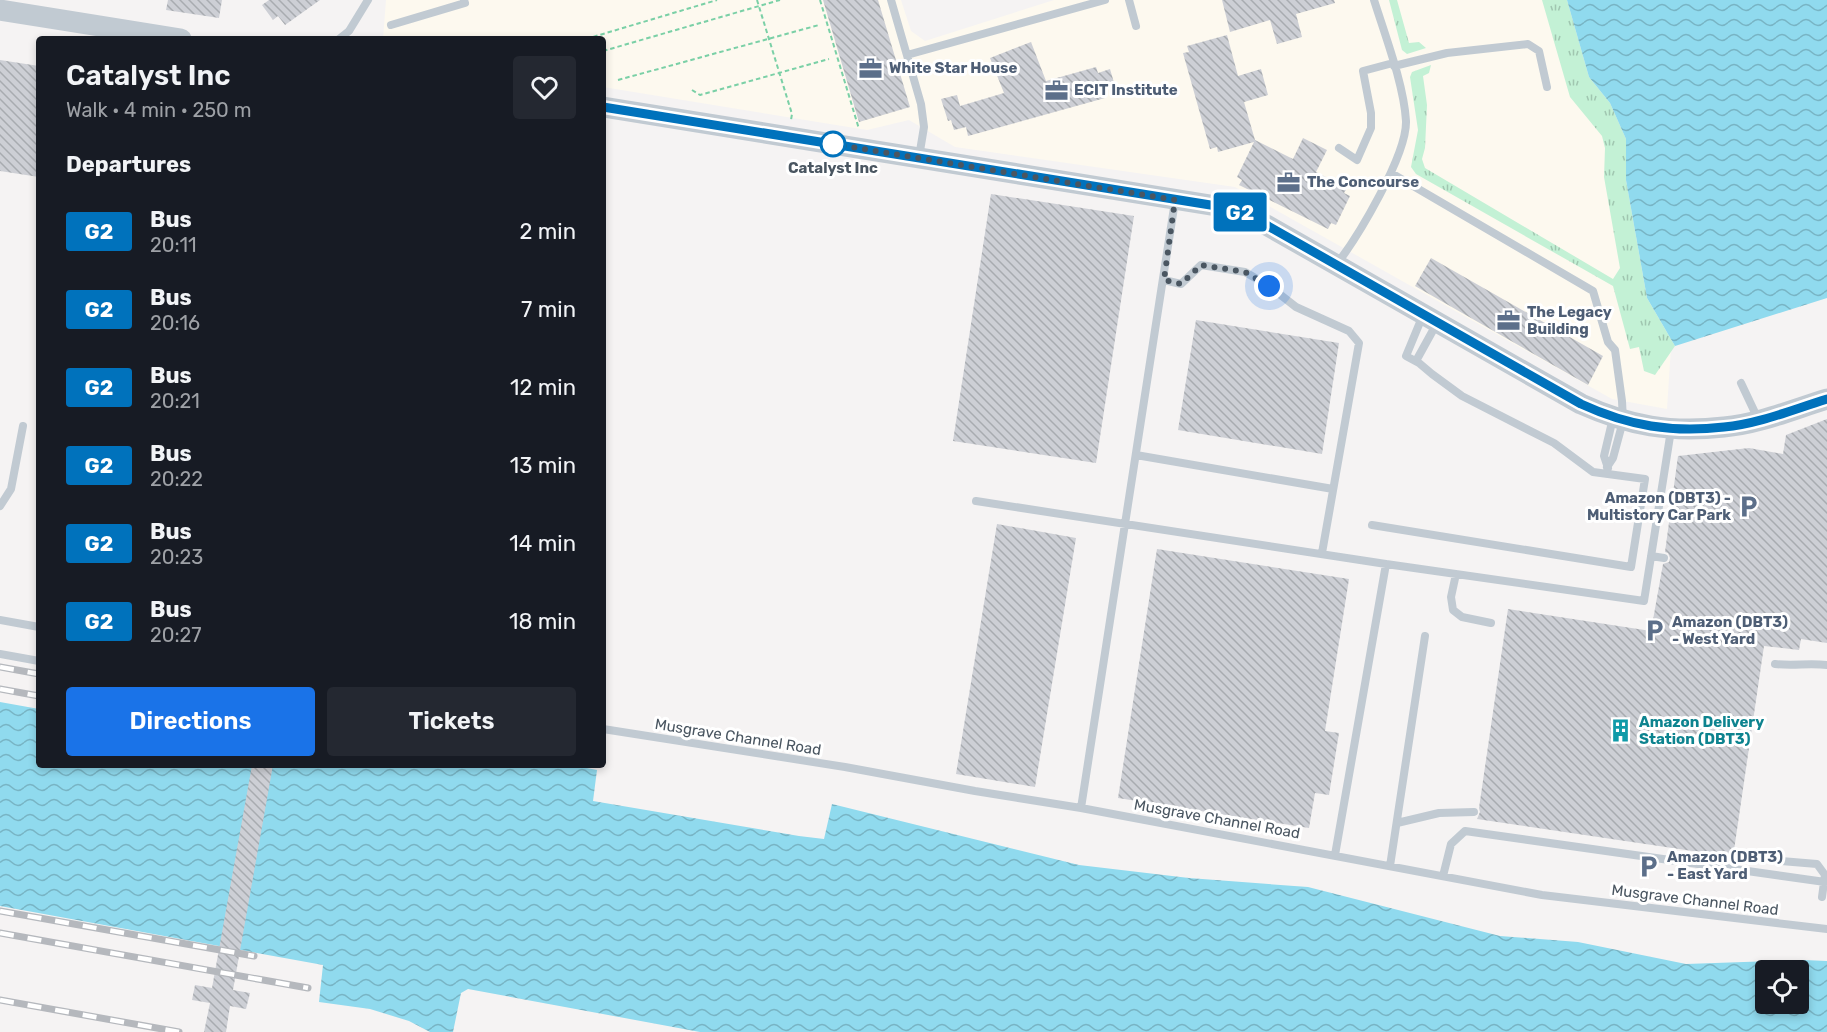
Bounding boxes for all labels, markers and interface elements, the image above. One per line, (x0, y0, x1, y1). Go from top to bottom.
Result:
office icon: White Star House (858, 55, 884, 81)
button: heart (513, 56, 576, 119)
text: Catalyst Inc (66, 59, 230, 92)
place label: White Star House (889, 59, 1017, 77)
office icon: ECIT Institute (1043, 77, 1069, 103)
place label: ECIT Institute (1074, 81, 1178, 99)
text: Walk · 4 min · 250 m (66, 98, 251, 122)
marker: Catalyst Inc (820, 131, 846, 157)
text: Departures (66, 151, 191, 178)
place label: Catalyst Inc (788, 159, 878, 177)
office icon: The Concourse (1276, 169, 1302, 195)
place label: The Concourse (1307, 173, 1419, 191)
line badge: G2 (1213, 192, 1267, 232)
text: G2 (1226, 200, 1254, 225)
text: Bus (150, 206, 192, 233)
text: 2 min (519, 218, 576, 245)
text: G2 (85, 219, 113, 244)
text: 20:11 (150, 233, 197, 257)
your location (1254, 271, 1284, 301)
text: Bus (150, 284, 192, 311)
text: 7 min (521, 296, 576, 323)
text: G2 (85, 297, 113, 322)
place label: The Legacy Building (1527, 303, 1612, 338)
office icon: The Legacy Building (1496, 308, 1522, 334)
text: 20:16 (150, 311, 200, 335)
text: Bus (150, 362, 192, 389)
text: 12 min (510, 374, 576, 401)
text: G2 (85, 375, 113, 400)
text: 20:21 (150, 389, 200, 413)
text: Bus (150, 440, 192, 467)
text: 13 min (510, 452, 576, 479)
text: G2 (85, 453, 113, 478)
text: 20:22 (150, 467, 203, 491)
place label: Amazon (DBT3) - Multistory Car Park (1587, 489, 1731, 524)
parking icon: Amazon (DBT3) - Multistory Car Park (1736, 494, 1762, 520)
text: Bus (150, 518, 192, 545)
text: 14 min (509, 530, 576, 557)
text: G2 (85, 531, 113, 556)
text: 20:23 (150, 545, 203, 569)
text: Bus (150, 596, 192, 623)
text: 18 min (509, 608, 576, 635)
text: G2 (85, 609, 113, 634)
place label: Amazon (DBT3) - West Yard (1672, 613, 1788, 648)
parking icon: Amazon (DBT3) - West Yard (1641, 618, 1667, 644)
text: 20:27 (150, 623, 202, 647)
button: Directions (66, 687, 315, 756)
button: Tickets (327, 687, 576, 756)
place label: Amazon Delivery Station (DBT3) (1639, 713, 1764, 748)
street label: Musgrave Channel Road (654, 715, 822, 759)
building icon: Amazon Delivery Station (DBT3) (1608, 718, 1634, 744)
street label: Musgrave Channel Road (1133, 796, 1301, 842)
place label: Amazon (DBT3) - East Yard (1667, 848, 1783, 883)
parking icon: Amazon (DBT3) - East Yard (1636, 853, 1662, 879)
street label: Musgrave Channel Road (1610, 881, 1780, 919)
map controls (1755, 960, 1809, 1014)
button: locate (1755, 960, 1809, 1014)

